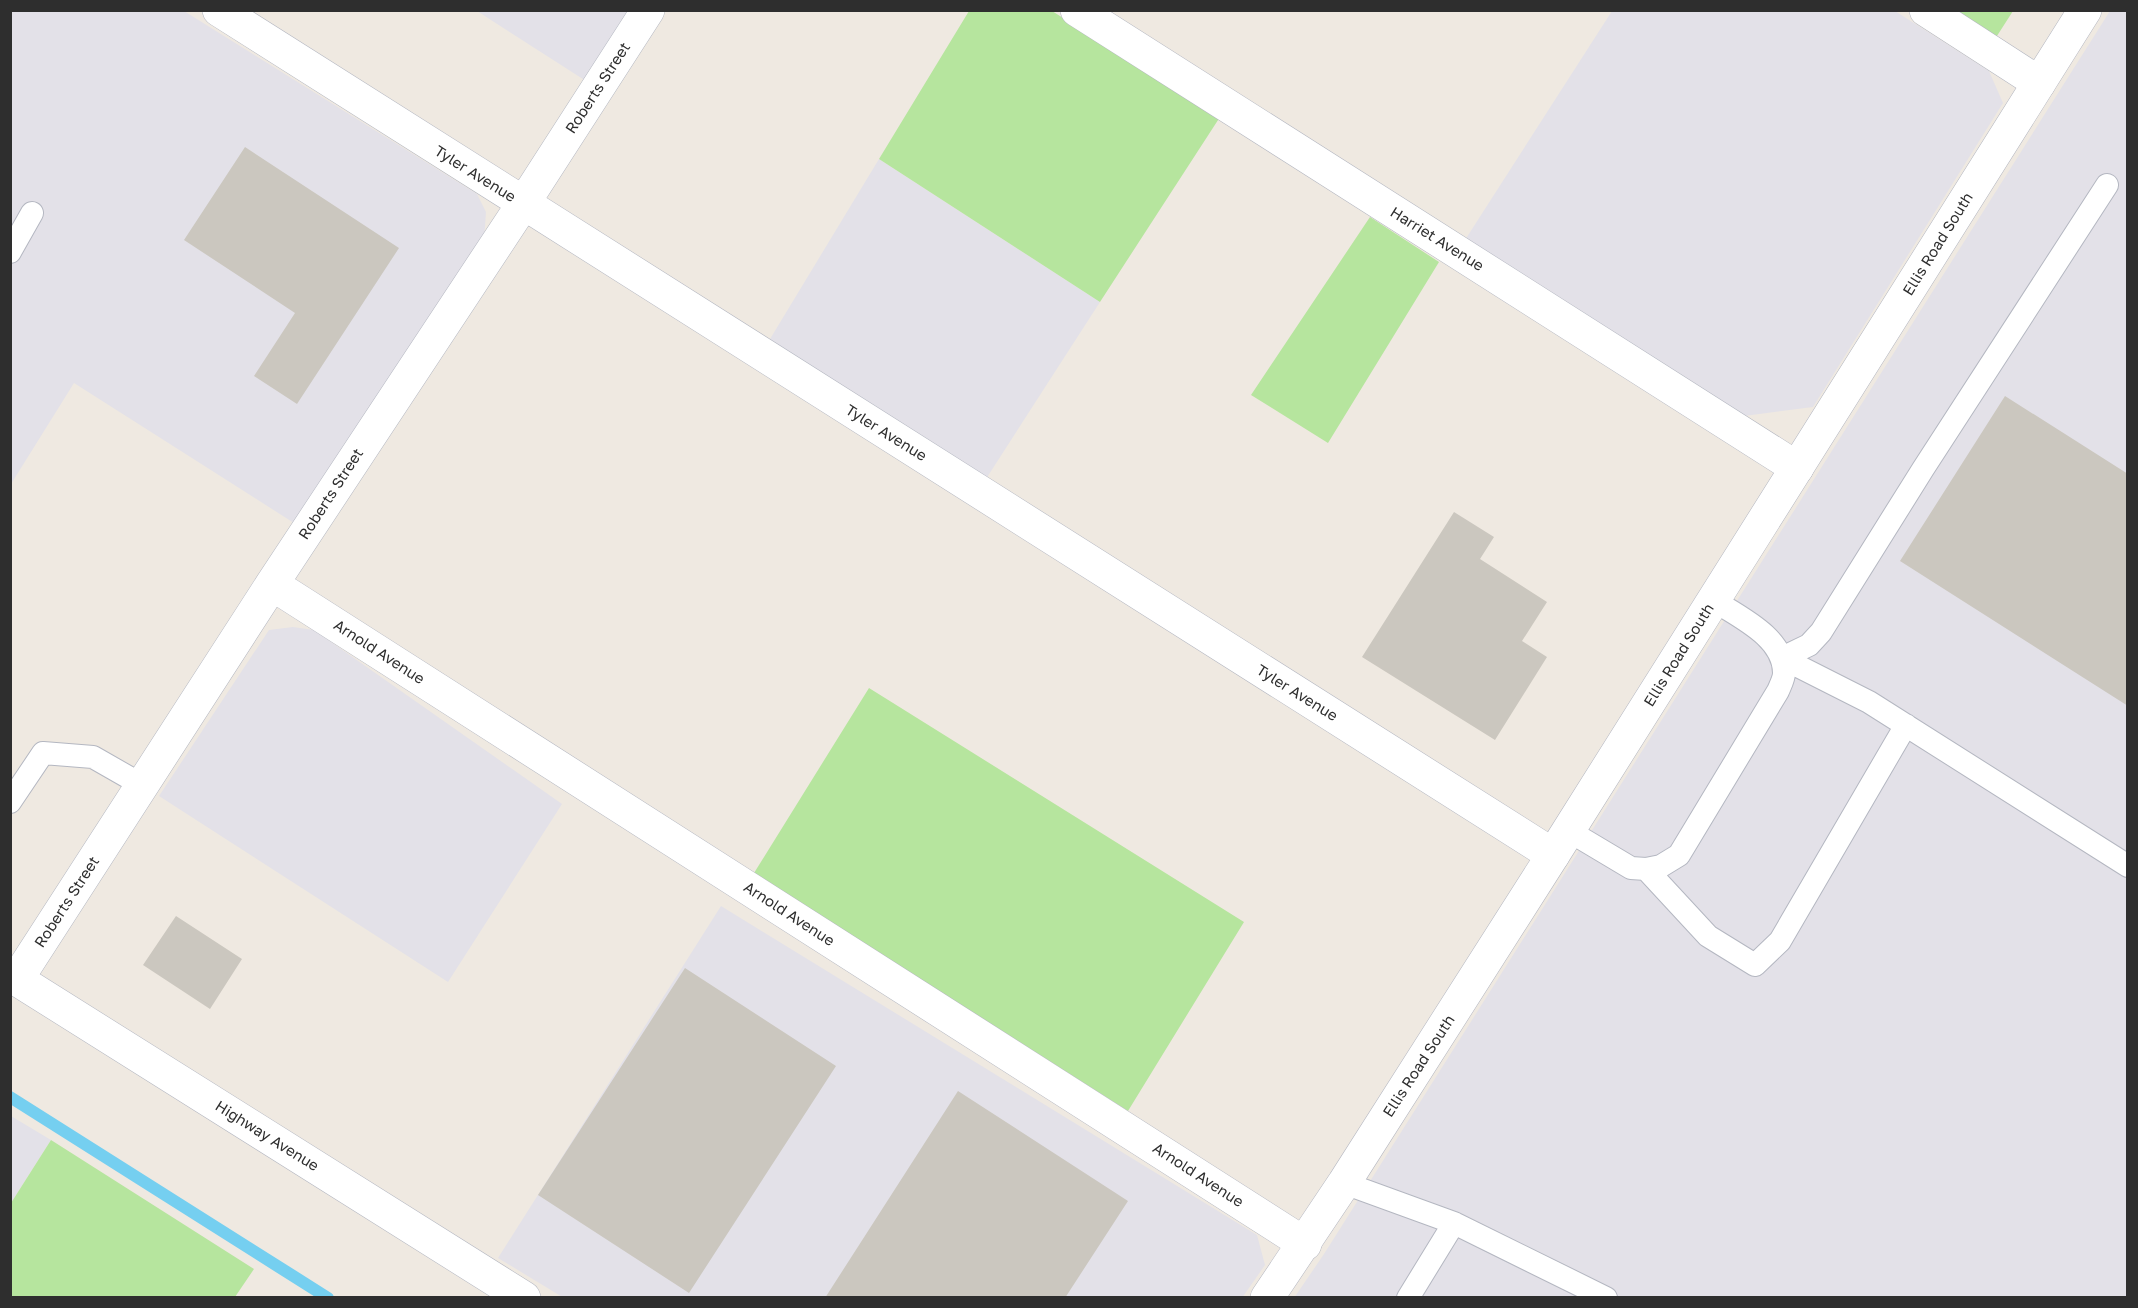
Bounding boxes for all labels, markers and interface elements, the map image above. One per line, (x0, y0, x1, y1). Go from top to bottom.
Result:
street label: Roberts Street (561, 38, 633, 136)
street label: Tyler Avenue (432, 141, 520, 205)
street label: Ellis Road South (1898, 189, 1976, 298)
street label: Harriet Avenue (1387, 202, 1488, 274)
street label: Tyler Avenue (843, 400, 931, 464)
street label: Roberts Street (294, 444, 366, 542)
street label: Ellis Road South (1639, 600, 1717, 709)
street label: Arnold Avenue (331, 615, 429, 687)
street label: Tyler Avenue (1254, 660, 1342, 724)
street label: Roberts Street (30, 852, 102, 950)
street label: Arnold Avenue (741, 877, 839, 949)
street label: Ellis Road South (1379, 1011, 1458, 1120)
street label: Highway Avenue (212, 1096, 323, 1174)
street label: Arnold Avenue (1150, 1138, 1248, 1210)

